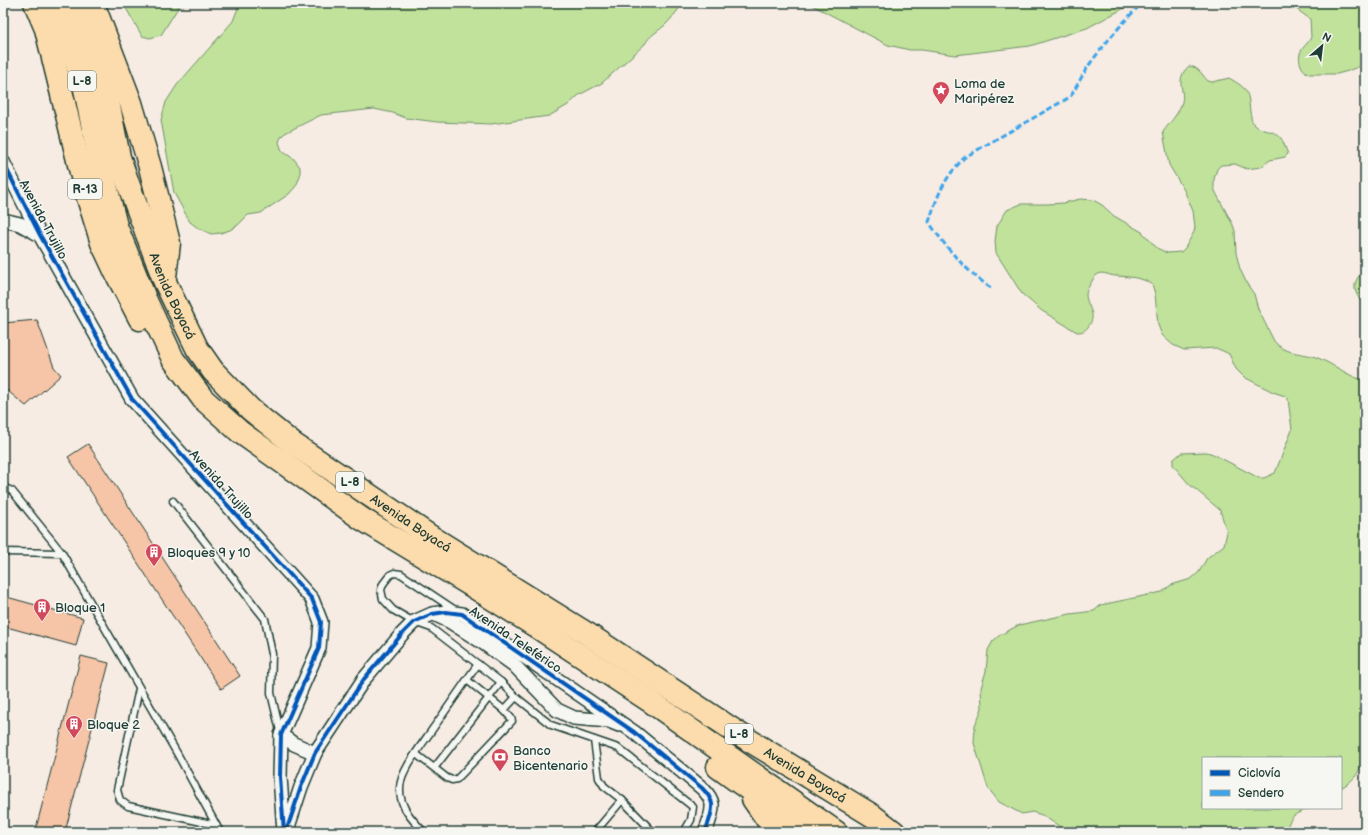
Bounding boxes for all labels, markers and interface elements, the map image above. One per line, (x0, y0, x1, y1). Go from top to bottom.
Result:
north arrow (1302, 26, 1342, 66)
text: N (1320, 30, 1333, 45)
road number: L-8 (68, 71, 96, 91)
place label: Loma de Maripérez (954, 76, 1015, 107)
place icon: Loma de Maripérez (931, 80, 951, 105)
street label: Avenida Trujillo (15, 177, 71, 262)
road number: R-13 (68, 179, 102, 199)
street label: Avenida Boyacá (146, 251, 199, 342)
street label: Avenida Trujillo (186, 447, 257, 523)
road number: L-8 (336, 472, 364, 492)
street label: Avenida Boyacá (367, 491, 454, 556)
building icon: Bloques 9 y 10 (144, 542, 164, 567)
place label: Bloques 9 y 10 (167, 545, 251, 561)
building icon: Bloque 1 (32, 597, 52, 622)
place label: Bloque 1 (55, 600, 105, 616)
street label: Avenida Teleférico (466, 603, 565, 677)
building icon: Bloque 2 (64, 714, 84, 739)
place label: Bloque 2 (87, 717, 140, 733)
road number: L-8 (725, 724, 753, 744)
place label: Banco Bicentenario (513, 743, 588, 774)
street label: Avenida Boyacá (761, 744, 849, 807)
bank icon: Banco Bicentenario (490, 747, 510, 772)
legend (1202, 757, 1342, 809)
text: Ciclovía (1238, 766, 1281, 781)
text: Sendero (1238, 786, 1284, 801)

